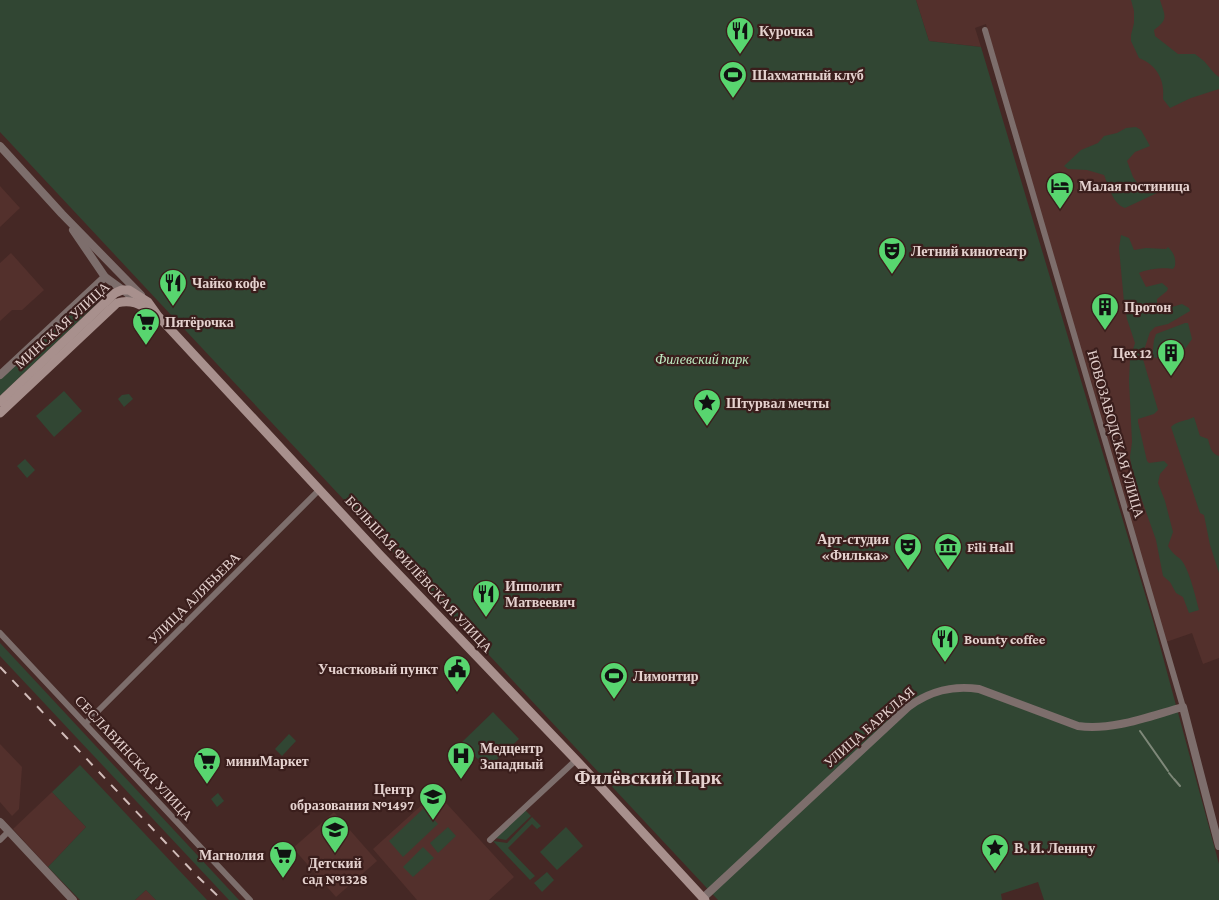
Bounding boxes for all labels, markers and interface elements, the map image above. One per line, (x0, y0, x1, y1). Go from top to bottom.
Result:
restaurant icon: Курочка (725, 16, 755, 55)
place label: Курочка (759, 23, 813, 39)
sports icon: Шахматный клуб (718, 60, 748, 99)
place label: Шахматный клуб (752, 67, 864, 83)
hotel icon: Малая гостиница (1045, 171, 1075, 210)
place label: Малая гостиница (1079, 178, 1190, 194)
theatre icon: Летний кинотеатр (877, 236, 907, 275)
place label: Летний кинотеатр (911, 243, 1027, 259)
restaurant icon: Чайко кофе (158, 268, 188, 307)
place label: Чайко кофе (192, 275, 266, 291)
street label: МИНСКАЯ УЛИЦА (11, 278, 113, 372)
building icon: Протон (1090, 292, 1120, 331)
place label: Протон (1124, 299, 1171, 315)
supermarket icon: Пятёрочка (131, 307, 161, 346)
place label: Пятёрочка (165, 314, 234, 330)
building icon: Цех 12 (1156, 338, 1186, 377)
place label: Цех 12 (1113, 345, 1152, 361)
street label: НОВОЗАВОДСКАЯ УЛИЦА (1084, 348, 1148, 521)
park label: Филевский парк (655, 351, 749, 367)
place icon: Штурвал мечты (692, 388, 722, 427)
place label: Штурвал мечты (726, 395, 829, 411)
street label: БОЛЬШАЯ ФИЛЁВСКАЯ УЛИЦА (342, 492, 497, 656)
place label: Арт-студия «Филька» (817, 531, 889, 563)
theatre icon: Арт-студия «Филька» (893, 532, 923, 571)
museum icon: Fili Hall (933, 532, 963, 571)
place label: Fili Hall (967, 539, 1014, 555)
street label: УЛИЦА АЛЯБЬЕВА (145, 548, 244, 647)
place label: Ипполит Матвеевич (505, 578, 575, 610)
restaurant icon: Ипполит Матвеевич (471, 579, 501, 618)
restaurant icon: Bounty coffee (930, 624, 960, 663)
place label: Bounty coffee (964, 631, 1046, 647)
public building icon: Участковый пункт (442, 654, 472, 693)
place label: Участковый пункт (318, 661, 438, 677)
sports icon: Лимонтир (599, 661, 629, 700)
place label: Лимонтир (633, 668, 699, 684)
street label: УЛИЦА БАРКЛАЯ (820, 683, 918, 771)
street label: СЕСЛАВИНСКАЯ УЛИЦА (72, 692, 197, 824)
place label: Медцентр Западный (480, 740, 544, 772)
hospital icon: Медцентр Западный (446, 741, 476, 780)
supermarket icon: миниМаркет (192, 746, 222, 785)
place label: миниМаркет (226, 753, 309, 769)
district label: Филёвский Парк (574, 767, 722, 788)
place label: Центр образования №1497 (290, 781, 414, 813)
school or university icon: Центр образования №1497 (418, 782, 448, 821)
school or university icon: Детский сад №1328 (320, 815, 350, 854)
place icon: В. И. Ленину (980, 833, 1010, 872)
supermarket icon: Магнолия (268, 840, 298, 879)
place label: В. И. Ленину (1014, 840, 1095, 856)
place label: Магнолия (199, 847, 264, 863)
place label: Детский сад №1328 (302, 855, 368, 887)

